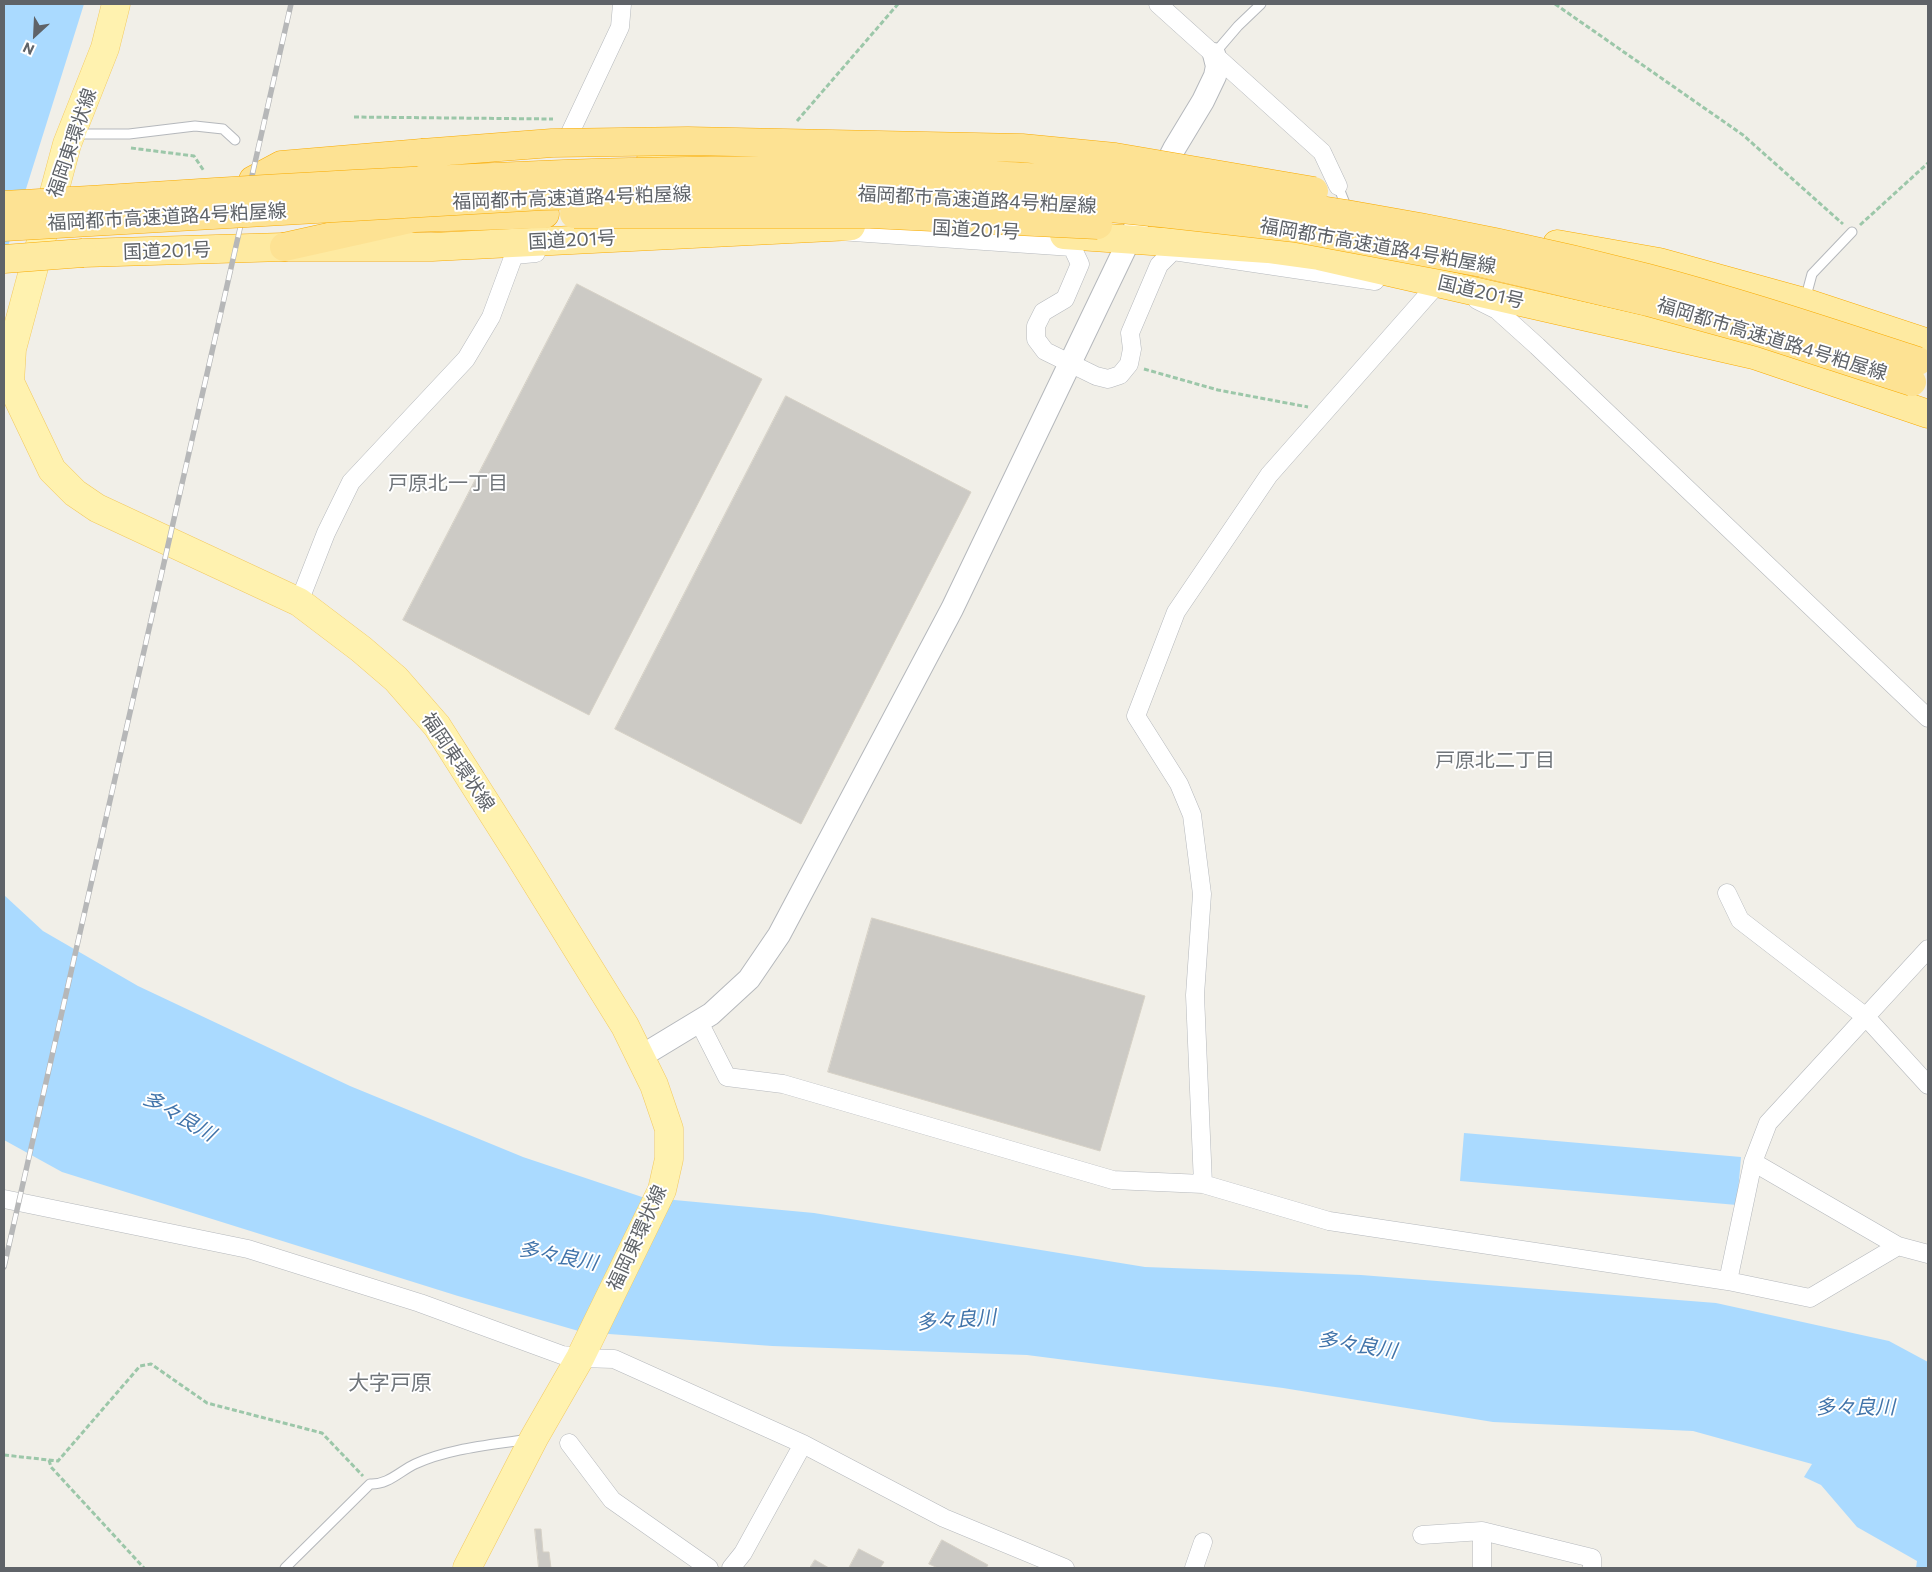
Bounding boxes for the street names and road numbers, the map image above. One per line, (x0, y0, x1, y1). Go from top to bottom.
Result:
street label: 福岡東環状線 (43, 85, 101, 201)
street label: 福岡都市高速道路4号粕屋線 (452, 182, 692, 214)
street label: 福岡都市高速道路4号粕屋線 (857, 182, 1097, 218)
street label: 福岡都市高速道路4号粕屋線 (47, 199, 287, 235)
street label: 福岡都市高速道路4号粕屋線 (1258, 214, 1498, 278)
street label: 国道201号 (931, 216, 1021, 244)
street label: 国道201号 (527, 226, 617, 254)
street label: 国道201号 (123, 238, 211, 264)
street label: 国道201号 (1436, 271, 1526, 313)
street label: 福岡都市高速道路4号粕屋線 (1654, 293, 1890, 385)
street label: 福岡東環状線 (417, 708, 499, 816)
street label: 福岡東環状線 (603, 1182, 671, 1294)

